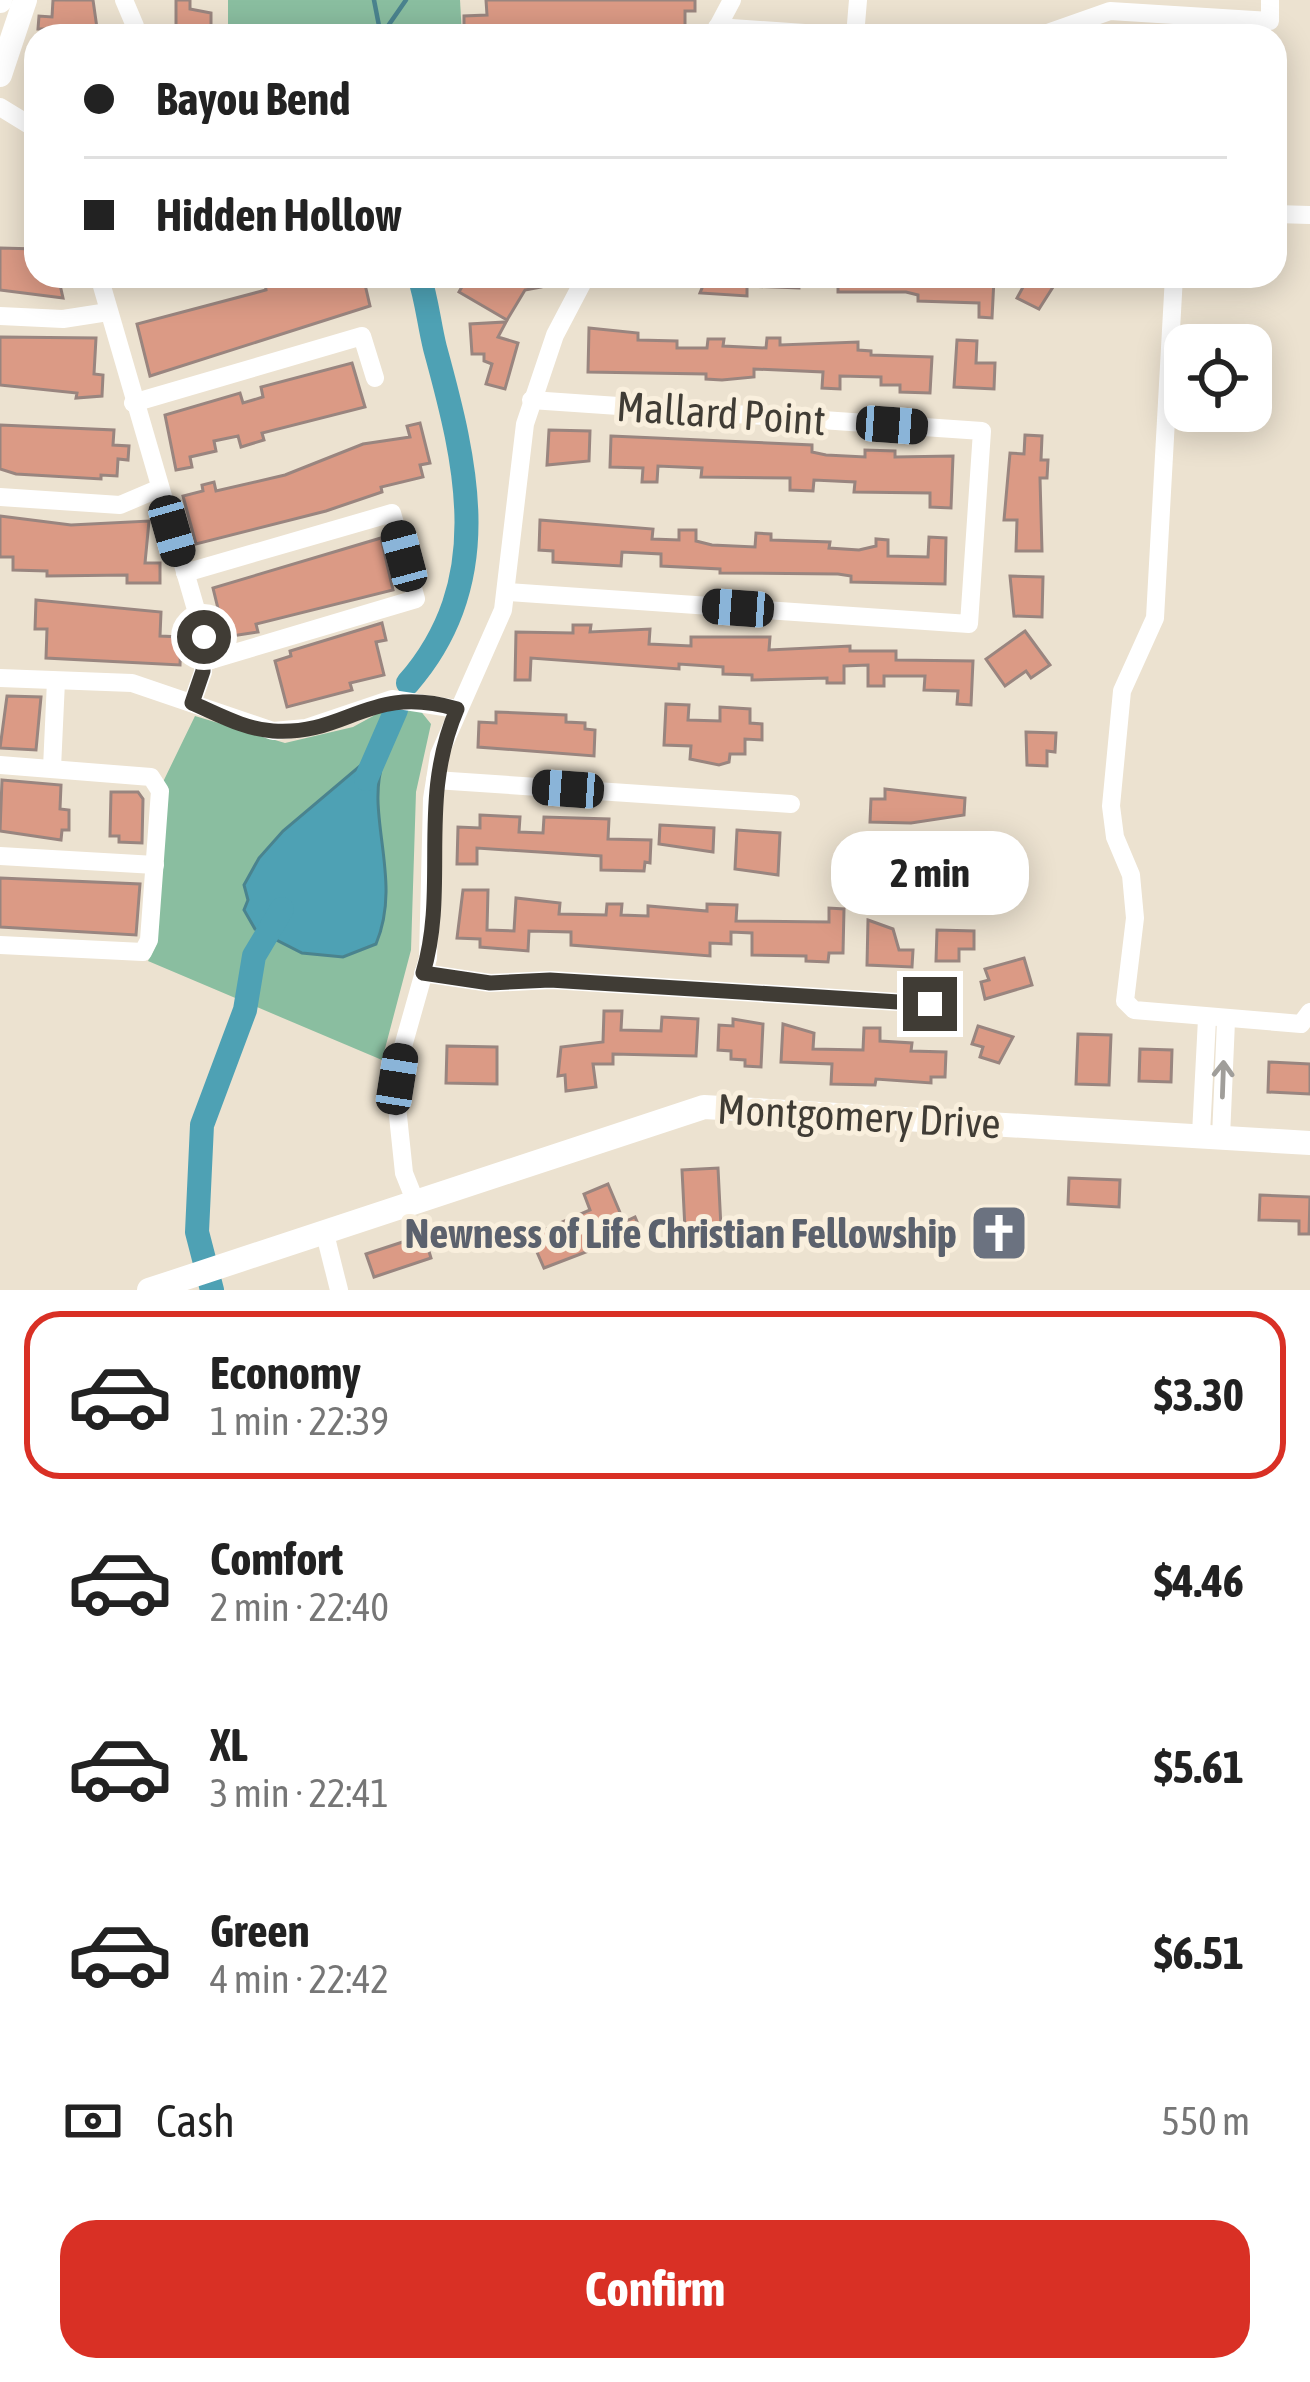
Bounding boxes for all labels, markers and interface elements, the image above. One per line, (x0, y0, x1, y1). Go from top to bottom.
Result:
text: Bayou Bend (156, 73, 350, 125)
text: Hidden Hollow (156, 189, 402, 241)
map controls (1164, 324, 1272, 432)
button: locate (1164, 324, 1272, 432)
street label: Mallard Point (615, 382, 827, 444)
car (855, 405, 929, 445)
car (145, 491, 199, 571)
car (377, 517, 431, 595)
car (701, 588, 775, 628)
route start (177, 610, 231, 664)
car (531, 769, 605, 809)
callout: 2 min (831, 830, 1029, 914)
text: 2 min (890, 851, 970, 895)
route end (903, 977, 957, 1031)
car (374, 1041, 420, 1117)
one-way arrow (1212, 1060, 1235, 1099)
street label: Montgomery Drive (716, 1085, 1002, 1147)
church icon: Newness of Life Christian Fellowship (968, 1202, 1030, 1264)
place label: Newness of Life Christian Fellowship (405, 1209, 957, 1257)
icon: car (66, 1341, 174, 1449)
text: Economy (210, 1347, 361, 1399)
text: $3.30 (1154, 1369, 1244, 1421)
text: 1 min · 22:39 (210, 1399, 389, 1443)
icon: car (66, 1527, 174, 1635)
text: Comfort (210, 1533, 343, 1585)
text: $4.46 (1154, 1555, 1244, 1607)
text: 2 min · 22:40 (210, 1585, 389, 1629)
icon: car (66, 1713, 174, 1821)
text: XL (210, 1719, 248, 1771)
text: $5.61 (1154, 1741, 1244, 1793)
text: 3 min · 22:41 (210, 1771, 389, 1815)
icon: car (66, 1899, 174, 2007)
text: Green (210, 1905, 310, 1957)
text: $6.51 (1154, 1927, 1244, 1979)
text: 4 min · 22:42 (210, 1957, 389, 2001)
icon: cash (60, 2088, 126, 2154)
text: Cash (156, 2095, 235, 2147)
text: 550 m (1162, 2099, 1250, 2143)
button: Confirm (60, 2220, 1250, 2358)

